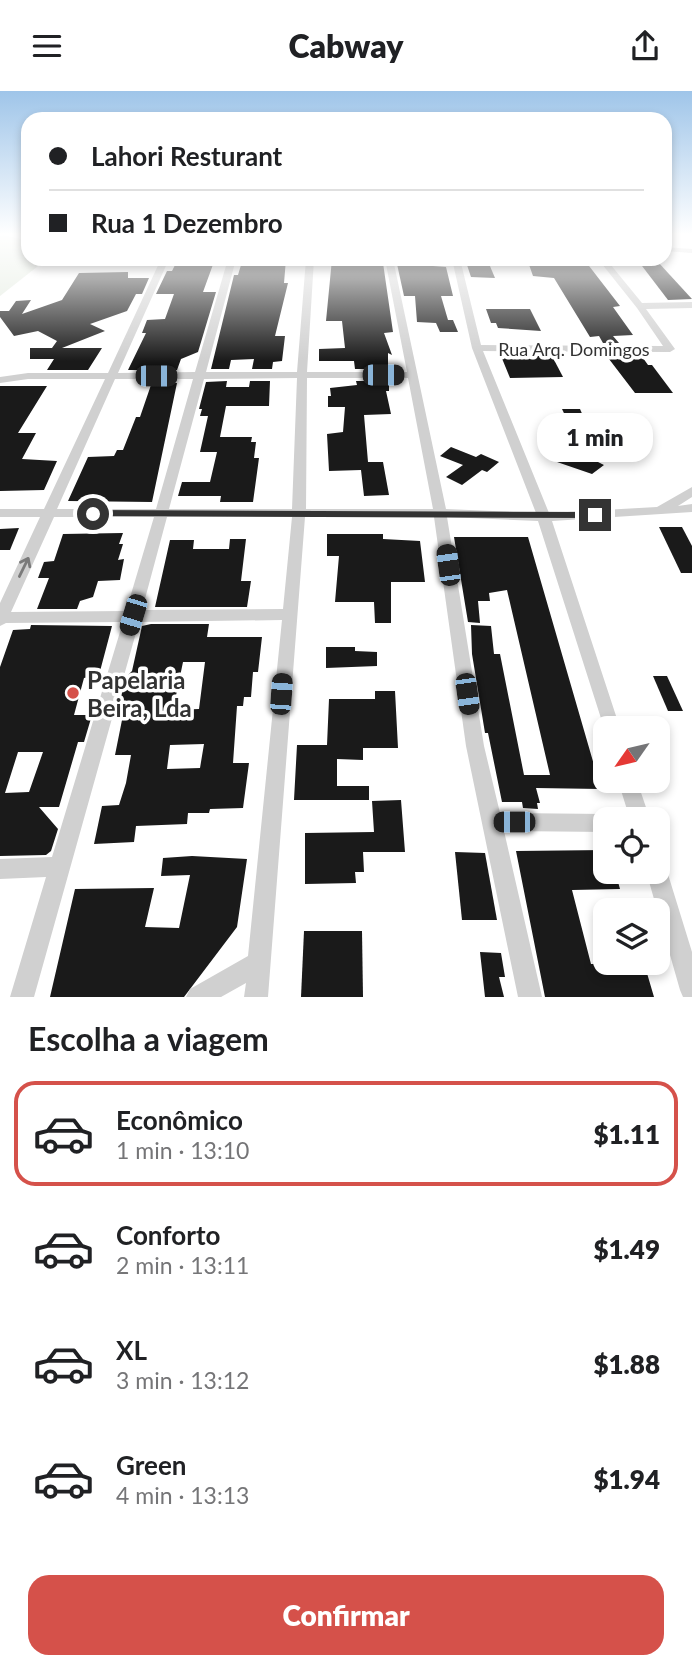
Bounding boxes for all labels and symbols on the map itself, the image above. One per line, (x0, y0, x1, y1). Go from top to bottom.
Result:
street label: Rua Arq. Domingos (498, 338, 650, 360)
car (363, 365, 405, 386)
car (136, 366, 178, 387)
callout: 1 min (537, 413, 653, 463)
route start (77, 498, 109, 530)
route end (579, 499, 611, 531)
car (435, 543, 462, 587)
one-way arrow (18, 557, 32, 578)
car (117, 592, 150, 638)
place label: Papelaria Beira, Lda (87, 665, 192, 722)
car (270, 672, 293, 716)
car (454, 672, 481, 716)
marker: Papelaria Beira, Lda (65, 685, 81, 701)
north arrow (593, 716, 670, 793)
car (494, 812, 536, 833)

